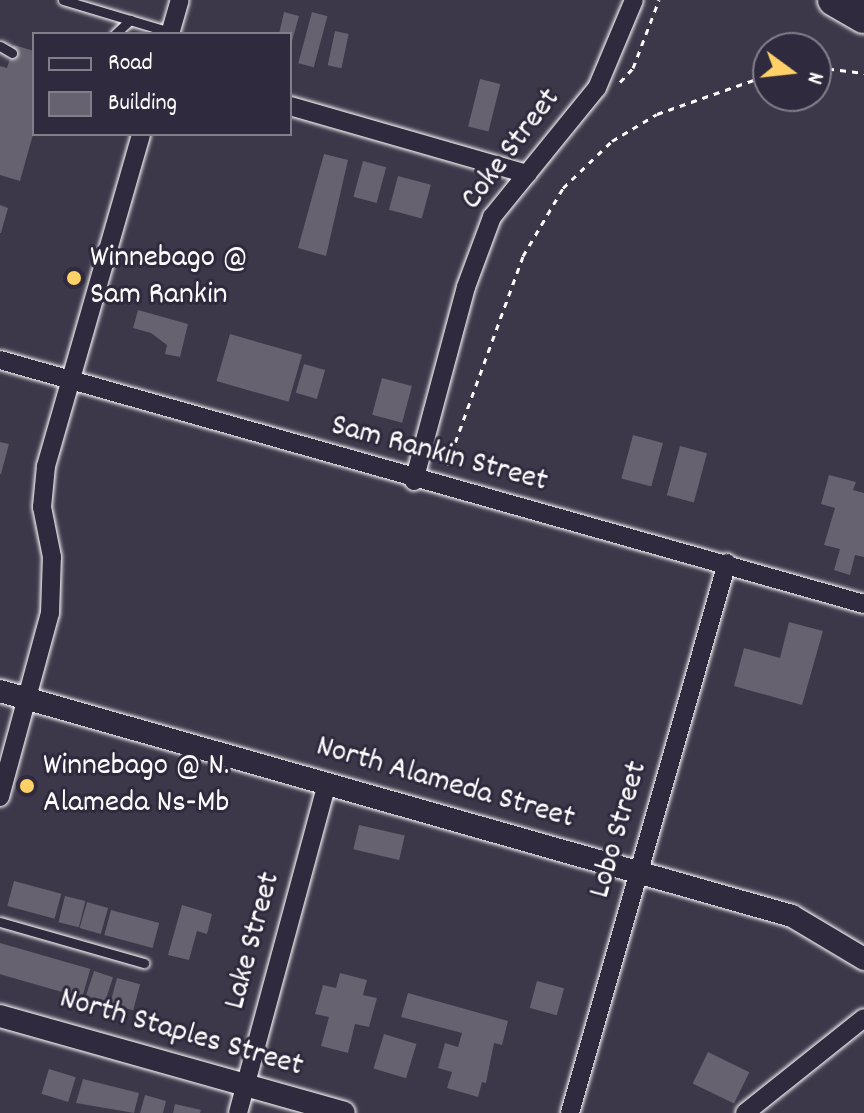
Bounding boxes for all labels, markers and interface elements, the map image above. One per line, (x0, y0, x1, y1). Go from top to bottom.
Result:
legend (32, 32, 292, 136)
north arrow (752, 32, 832, 112)
text: Road (108, 47, 153, 81)
text: N (797, 69, 830, 87)
street label: Coke Street (454, 82, 570, 218)
text: Building (108, 87, 177, 121)
place label: Winnebago @ Sam Rankin (90, 241, 248, 316)
marker: Winnebago @ Sam Rankin (65, 269, 83, 287)
street label: Sam Rankin Street (326, 408, 552, 502)
street label: North Alameda Street (311, 729, 579, 839)
place label: Winnebago @ N. Alameda Ns-Mb (43, 749, 229, 824)
street label: Lobo Street (582, 757, 658, 903)
marker: Winnebago @ N. Alameda Ns-Mb (18, 777, 36, 795)
street label: Lake Street (217, 868, 291, 1014)
street label: North Staples Street (55, 981, 307, 1087)

